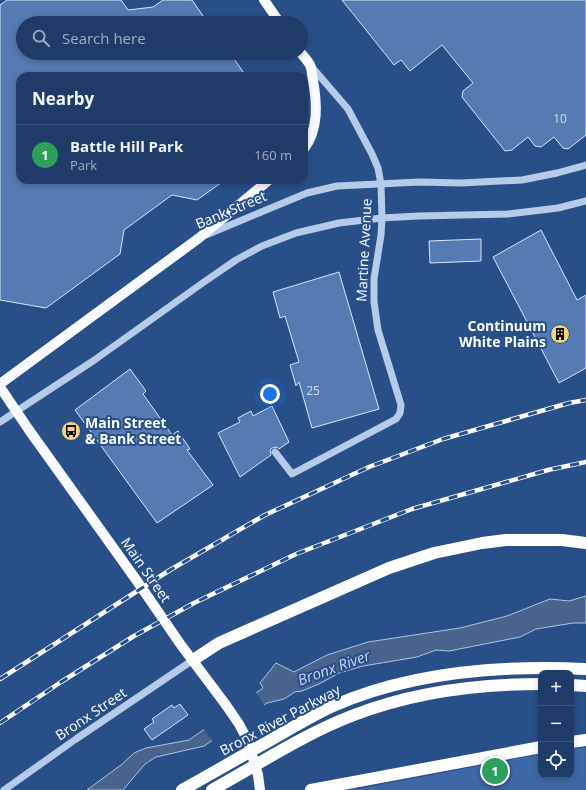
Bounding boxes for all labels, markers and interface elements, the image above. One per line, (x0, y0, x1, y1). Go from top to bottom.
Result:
search box (16, 16, 308, 60)
icon: search (30, 27, 52, 49)
text: Search here (62, 28, 146, 48)
text: Nearby (32, 87, 94, 110)
house number: 10 (553, 110, 567, 127)
text: Battle Hill Park (70, 136, 183, 156)
text: 1 (41, 146, 49, 164)
text: 160 m (254, 146, 292, 164)
text: Park (70, 156, 97, 174)
street label: Bank Street (192, 186, 269, 233)
street label: Martine Avenue (351, 198, 376, 302)
place label: Continuum White Plains (459, 316, 546, 351)
building icon: Continuum White Plains (549, 323, 571, 345)
house number: 25 (306, 382, 320, 399)
your location (260, 384, 280, 404)
place label: Main Street & Bank Street (85, 413, 181, 448)
bus stop icon: Main Street & Bank Street (60, 420, 82, 442)
street label: Main Street (117, 533, 176, 606)
water label: Bronx River (295, 644, 374, 689)
map controls (538, 670, 574, 778)
button: + (538, 670, 574, 706)
street label: Bronx River Parkway (216, 679, 344, 759)
street label: Bronx Street (51, 683, 130, 744)
button: − (538, 706, 574, 742)
button: locate (538, 742, 574, 778)
pin: 1 (482, 756, 508, 786)

